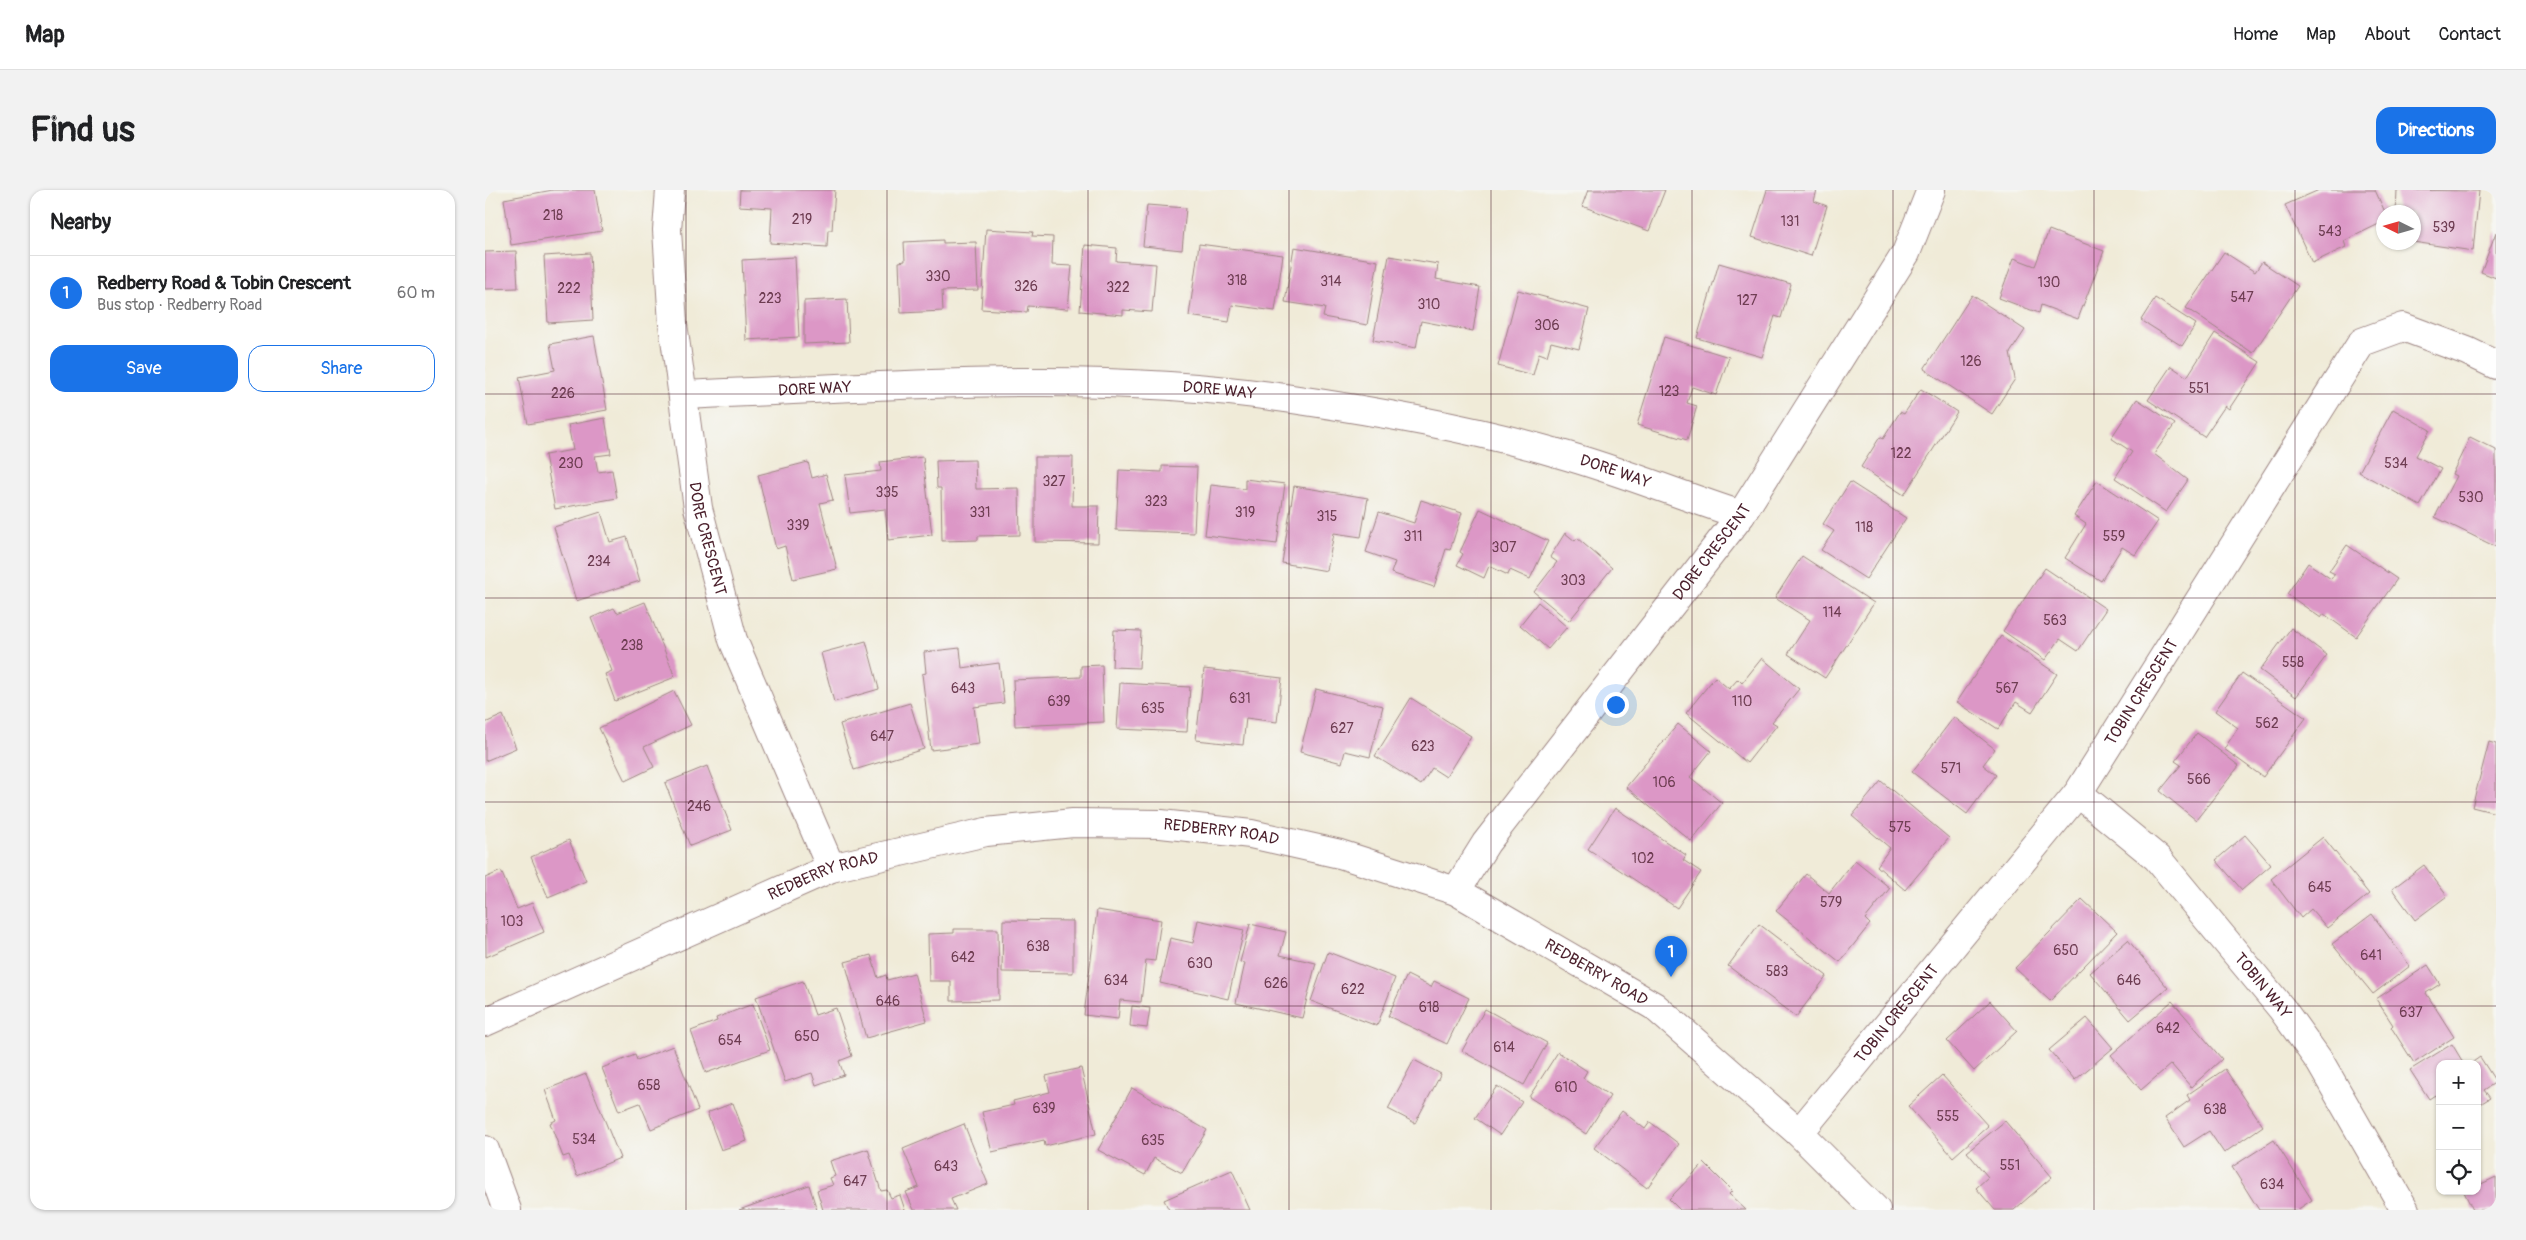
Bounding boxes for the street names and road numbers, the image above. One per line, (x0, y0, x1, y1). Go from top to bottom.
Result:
street label: DORE WAY (777, 377, 852, 401)
street label: DORE WAY (1182, 377, 1257, 404)
street label: DORE WAY (1577, 450, 1654, 493)
street label: DORE CRESCENT (685, 481, 731, 598)
street label: DORE CRESCENT (1669, 500, 1755, 604)
street label: TOBIN CRESCENT (2101, 635, 2183, 749)
street label: REDBERRY ROAD (1162, 814, 1281, 850)
street label: REDBERRY ROAD (765, 847, 880, 905)
street label: REDBERRY ROAD (1541, 935, 1651, 1010)
street label: TOBIN WAY (2230, 949, 2296, 1022)
street label: TOBIN CRESCENT (1850, 960, 1943, 1067)

